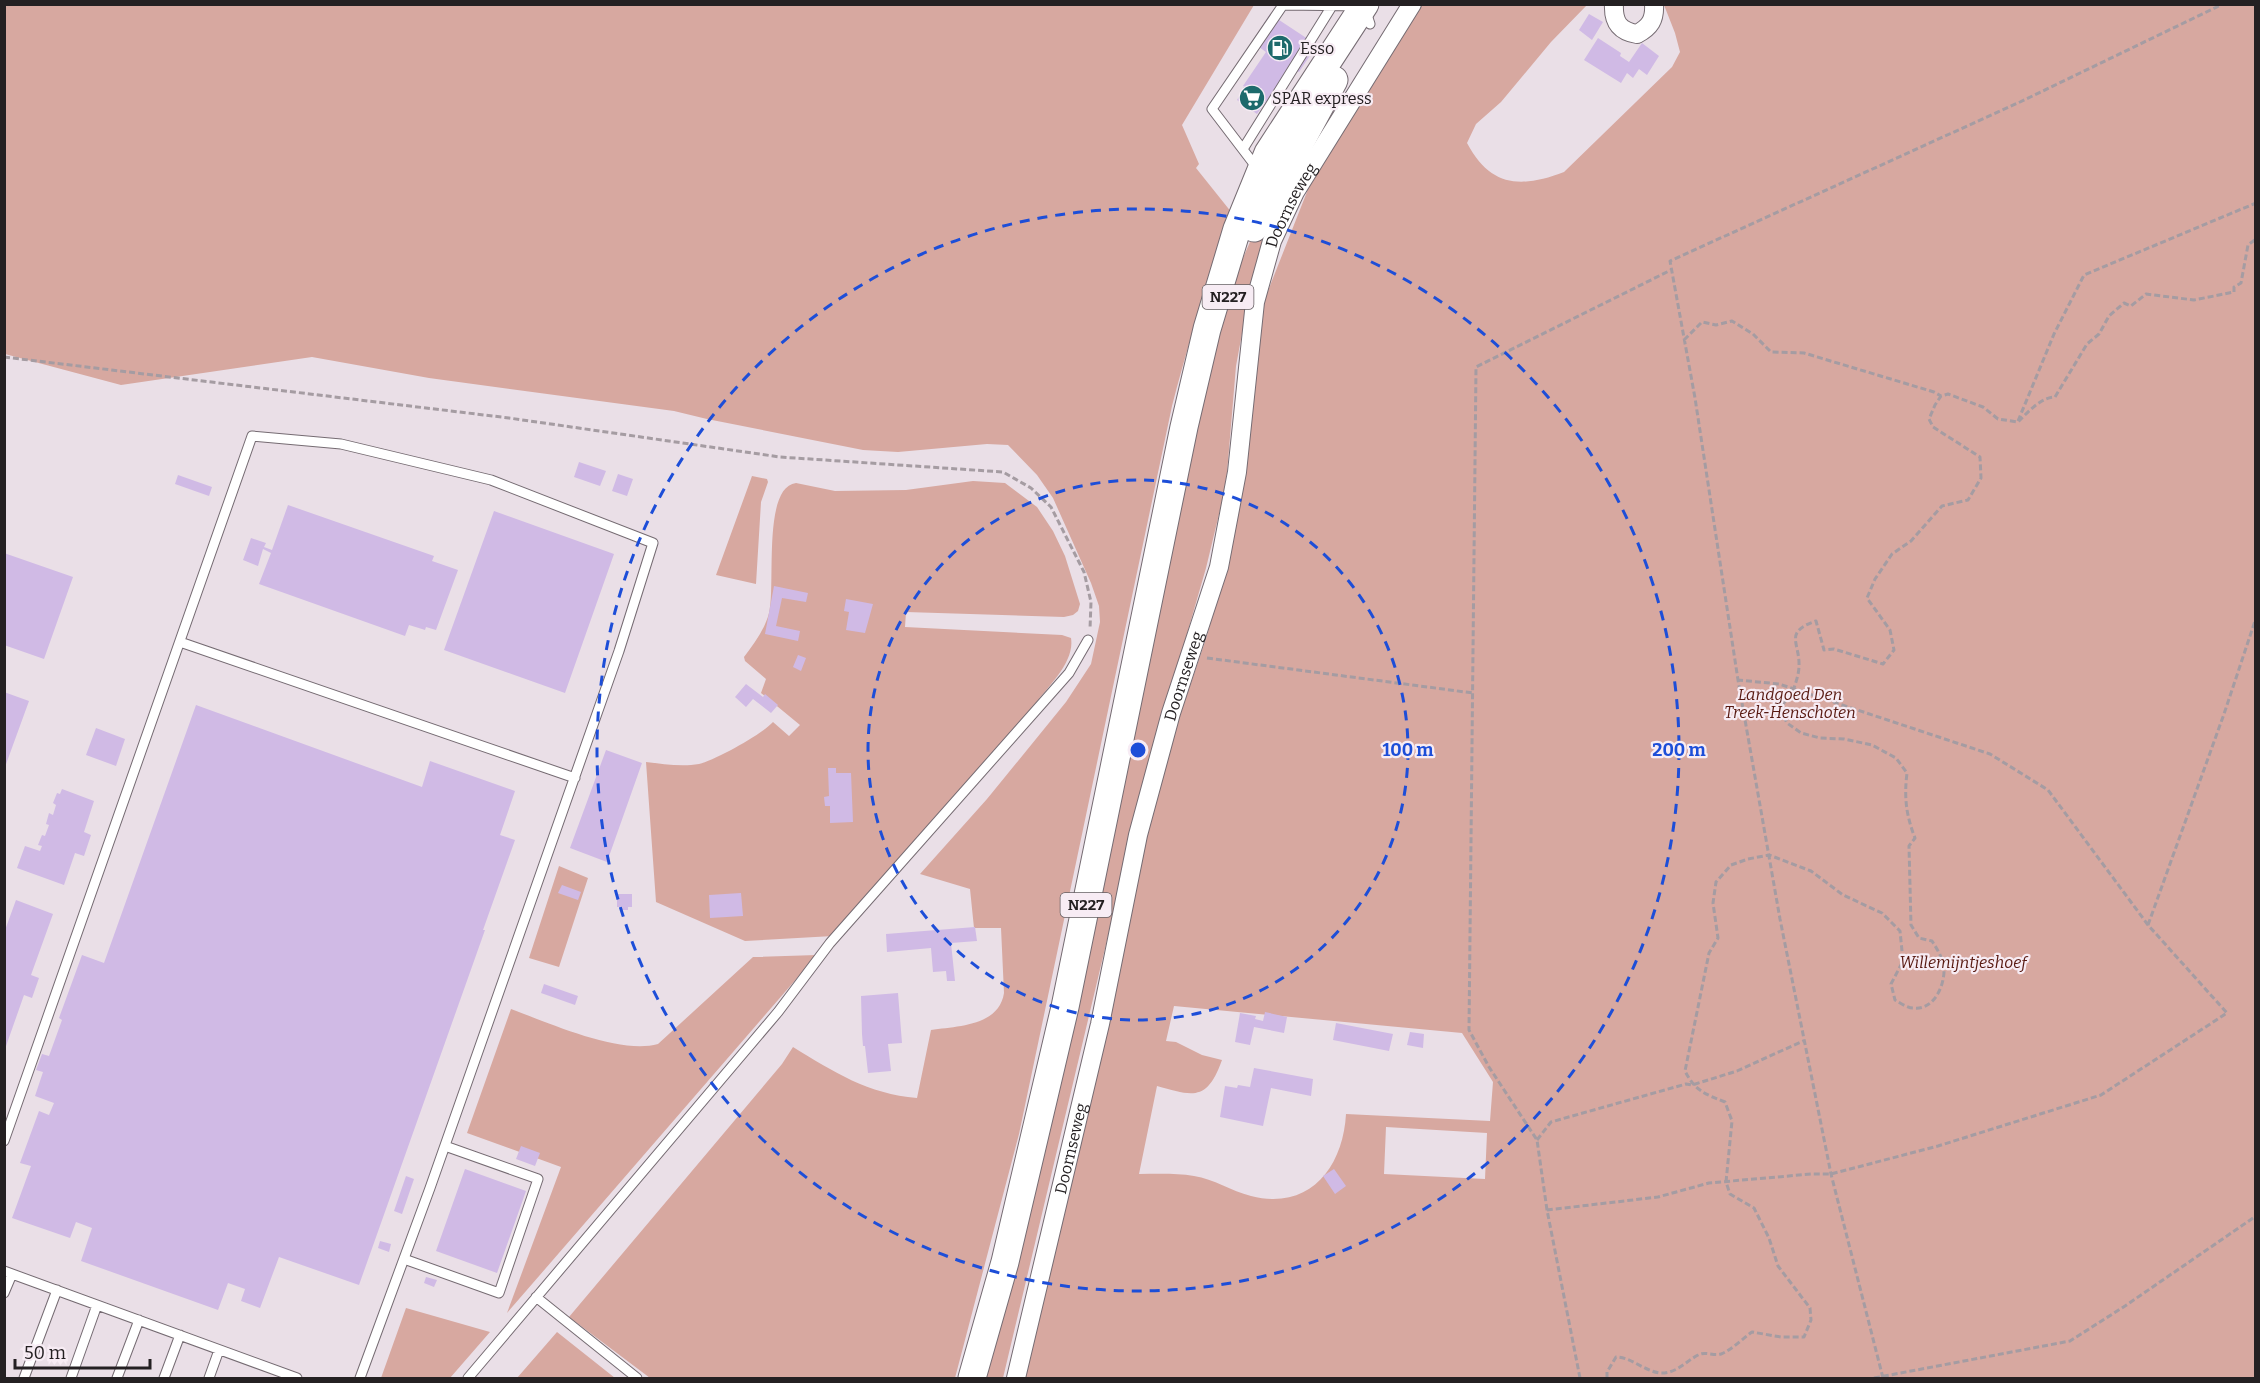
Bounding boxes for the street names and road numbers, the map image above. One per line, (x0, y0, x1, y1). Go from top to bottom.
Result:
street label: Doornseweg (1262, 159, 1321, 250)
road number: N227 (1202, 285, 1254, 309)
street label: Doornseweg (1160, 629, 1207, 723)
road number: N227 (1060, 893, 1112, 917)
street label: Doornseweg (1051, 1101, 1091, 1196)

